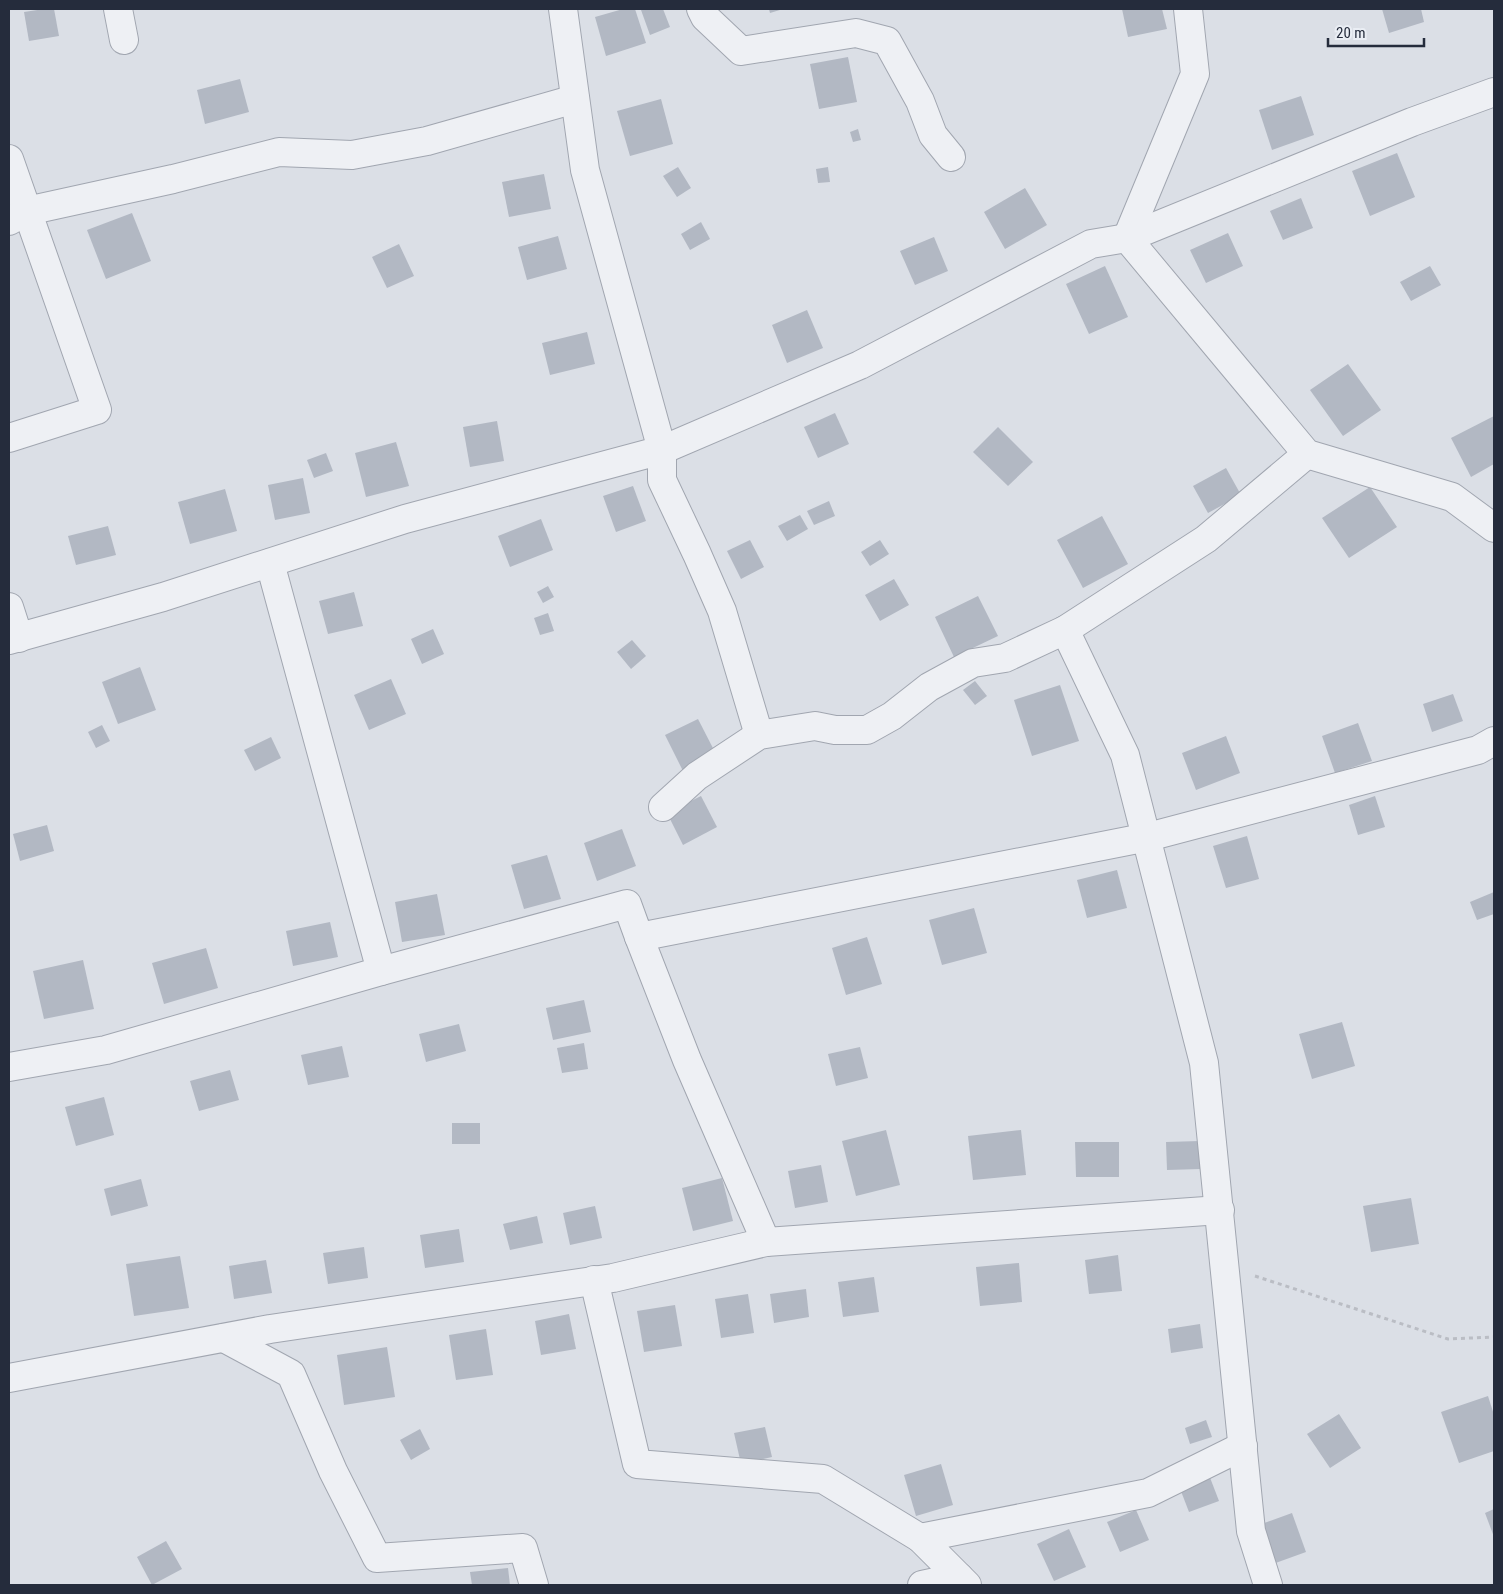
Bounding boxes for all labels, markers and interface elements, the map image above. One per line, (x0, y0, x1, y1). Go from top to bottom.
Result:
scale bar (1328, 15, 1424, 47)
text: 20 m (1336, 24, 1366, 42)

